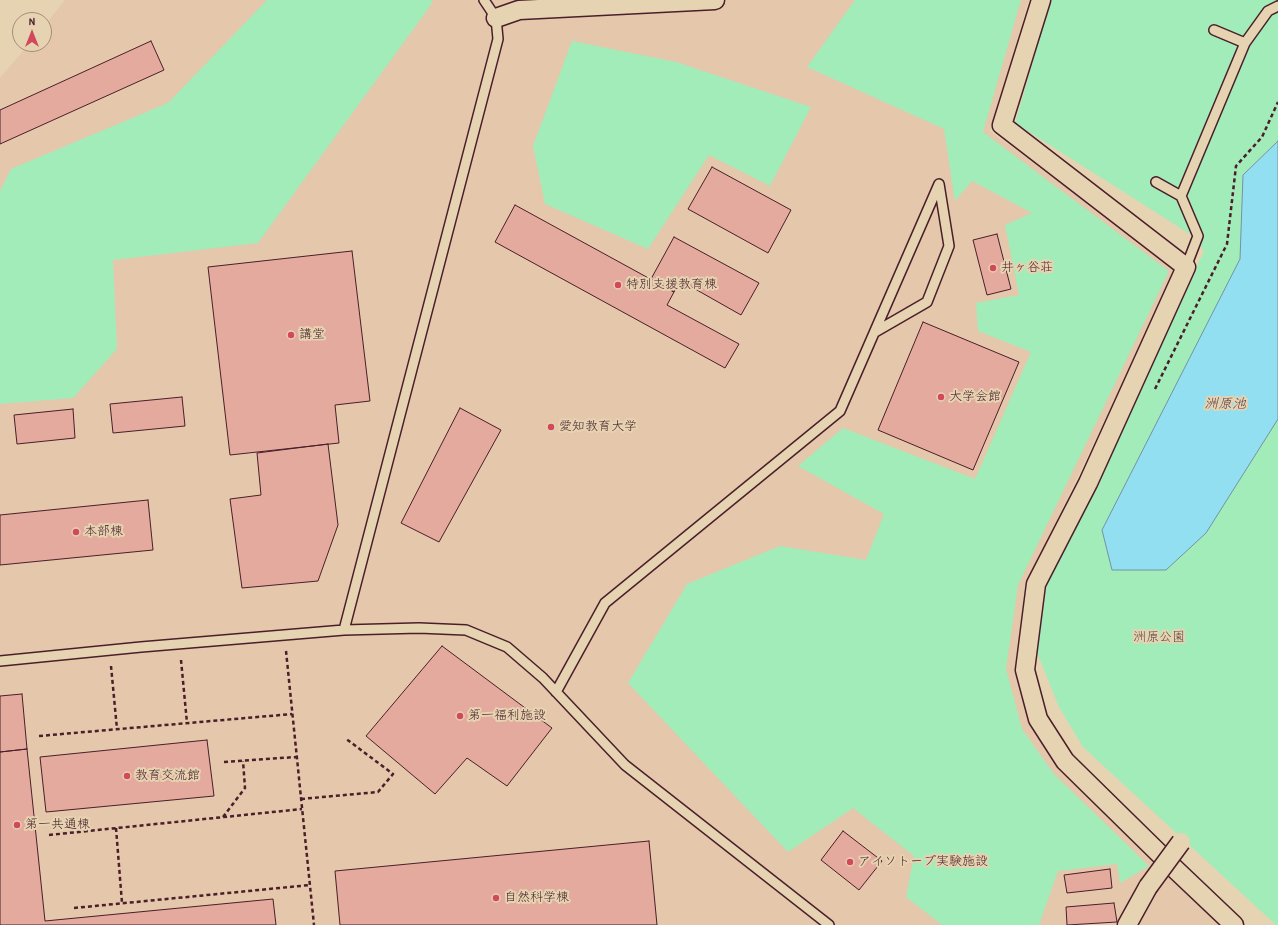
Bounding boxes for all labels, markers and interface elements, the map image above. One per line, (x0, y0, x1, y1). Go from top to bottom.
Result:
north arrow (12, 12, 52, 52)
text: N (29, 14, 35, 28)
place label: 井ヶ谷荘 (1001, 260, 1053, 276)
marker: 井ヶ谷荘 (988, 263, 998, 273)
place label: 特別支援教育棟 (626, 277, 717, 293)
marker: 特別支援教育棟 (613, 280, 623, 290)
place label: 講堂 (299, 327, 325, 343)
marker: 講堂 (286, 330, 296, 340)
place label: 大学会館 (949, 389, 1001, 405)
marker: 大学会館 (936, 392, 946, 402)
water label: 洲原池 (1204, 396, 1246, 412)
place label: 愛知教育大学 (559, 419, 637, 435)
marker: 愛知教育大学 (546, 422, 556, 432)
place label: 本部棟 (84, 524, 123, 540)
marker: 本部棟 (71, 527, 81, 537)
park label: 洲原公園 (1133, 630, 1185, 646)
place label: 第一福利施設 (468, 708, 546, 724)
marker: 第一福利施設 (455, 711, 465, 721)
place label: 教育交流館 (135, 768, 200, 784)
marker: 教育交流館 (122, 771, 132, 781)
place label: 第一共通棟 (25, 817, 90, 833)
marker: 第一共通棟 (12, 820, 22, 830)
place label: アイソトープ実験施設 (858, 854, 988, 870)
marker: アイソトープ実験施設 (845, 857, 855, 867)
place label: 自然科学棟 (504, 890, 569, 906)
marker: 自然科学棟 (491, 893, 501, 903)

